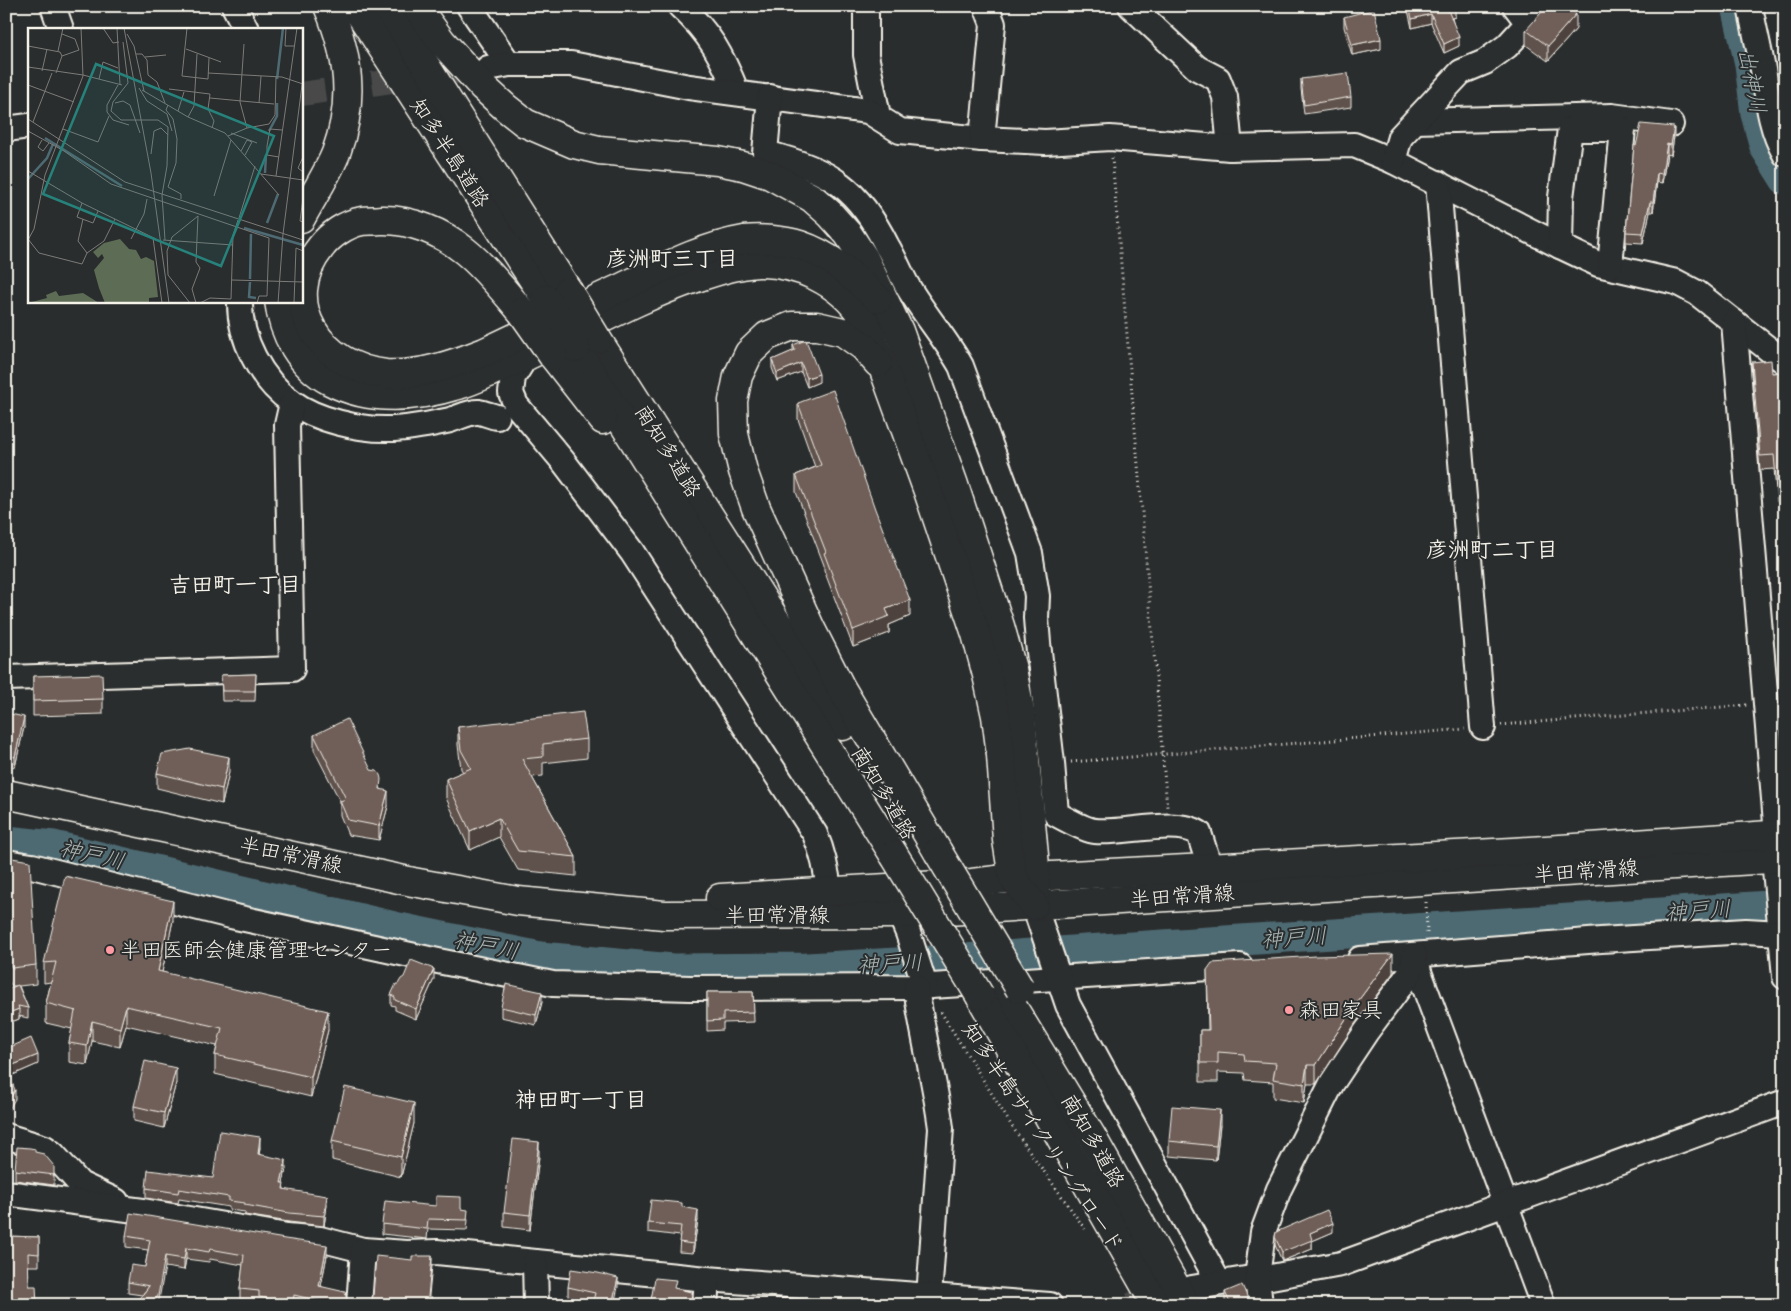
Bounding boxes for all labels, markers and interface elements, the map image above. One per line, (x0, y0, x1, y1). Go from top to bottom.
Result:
inset map (28, 28, 302, 302)
water label: 出神川 (1732, 46, 1772, 116)
street label: 知多半島道路 (405, 93, 495, 213)
district label: 彦洲町三丁目 (606, 245, 738, 273)
street label: 南知多道路 (629, 400, 707, 502)
district label: 彦洲町二丁目 (1426, 536, 1558, 564)
district label: 吉田町一丁目 (169, 571, 301, 599)
street label: 南知多道路 (846, 741, 922, 845)
street label: 半田常滑線 (237, 831, 345, 879)
water label: 神戸川 (57, 834, 127, 876)
street label: 半田常滑線 (1533, 854, 1639, 888)
street label: 半田常滑線 (1129, 879, 1235, 913)
water label: 神戸川 (1664, 895, 1732, 927)
street label: 半田常滑線 (725, 902, 830, 928)
water label: 神戸川 (1260, 922, 1328, 954)
water label: 神戸川 (451, 926, 521, 966)
place label: 半田医師会健康管理センター (120, 937, 392, 963)
marker: 半田医師会健康管理センター (104, 944, 116, 956)
water label: 神戸川 (856, 948, 924, 980)
place label: 森田家具 (1299, 997, 1383, 1023)
marker: 森田家具 (1283, 1004, 1295, 1016)
street label: 知多半島サイクリングロード (956, 1017, 1130, 1257)
district label: 神田町一丁目 (515, 1086, 647, 1114)
street label: 南知多道路 (1055, 1089, 1131, 1193)

